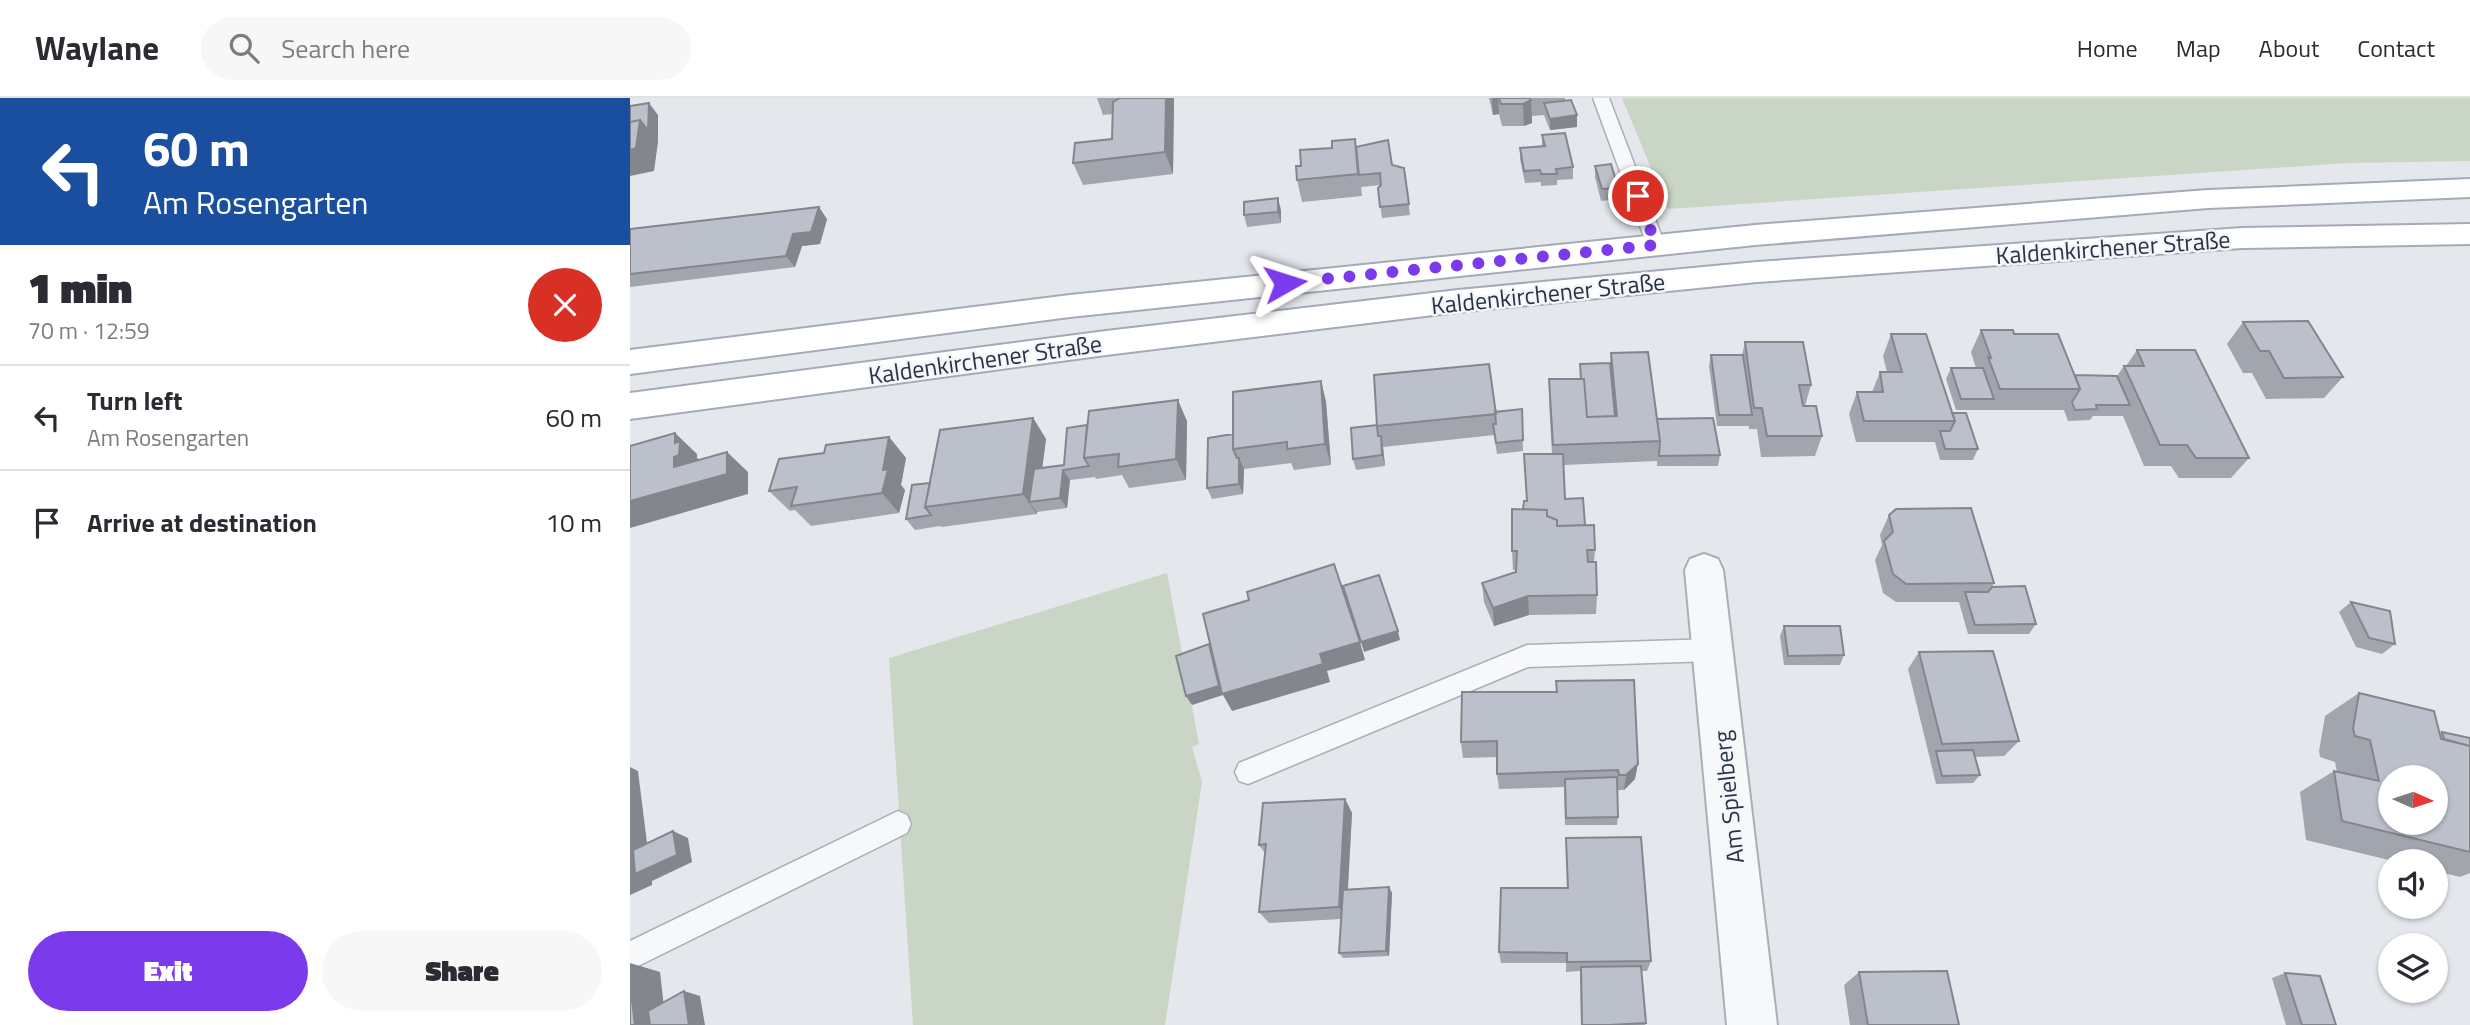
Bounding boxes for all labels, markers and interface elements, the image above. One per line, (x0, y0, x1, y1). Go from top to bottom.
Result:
search box (201, 17, 691, 80)
text: Waylane (35, 23, 159, 73)
icon: search (225, 29, 263, 67)
text: Search here (281, 29, 410, 68)
text: Home (2077, 30, 2138, 66)
text: Map (2176, 30, 2221, 66)
text: About (2259, 30, 2319, 66)
text: Contact (2357, 30, 2435, 66)
text: 60 m (143, 110, 250, 185)
icon: left (28, 126, 119, 217)
pin (1608, 166, 1668, 226)
icon: arrive (1619, 177, 1657, 215)
text: Am Rosengarten (143, 178, 369, 226)
street label: Kaldenkirchener Straße (1994, 221, 2232, 273)
position arrow (1248, 246, 1322, 320)
text: 1 min (28, 255, 132, 319)
street label: Kaldenkirchener Straße (1429, 263, 1667, 323)
button: close (528, 268, 602, 342)
text: 70 m · 12:59 (28, 313, 150, 348)
street label: Kaldenkirchener Straße (866, 325, 1104, 393)
text: Turn left (87, 381, 182, 420)
text: 60 m (545, 398, 602, 437)
icon: left (28, 399, 66, 437)
text: Am Rosengarten (87, 420, 249, 455)
text: Arrive at destination (87, 503, 317, 542)
text: 10 m (545, 503, 602, 542)
icon: arrive (28, 504, 66, 542)
street label: Am Spielberg (1703, 729, 1753, 865)
north arrow (2378, 765, 2448, 835)
map controls (2378, 765, 2448, 1003)
button: sound (2378, 849, 2448, 919)
button: Exit (28, 931, 308, 1011)
button: Share (322, 931, 602, 1011)
button: layers (2378, 933, 2448, 1003)

